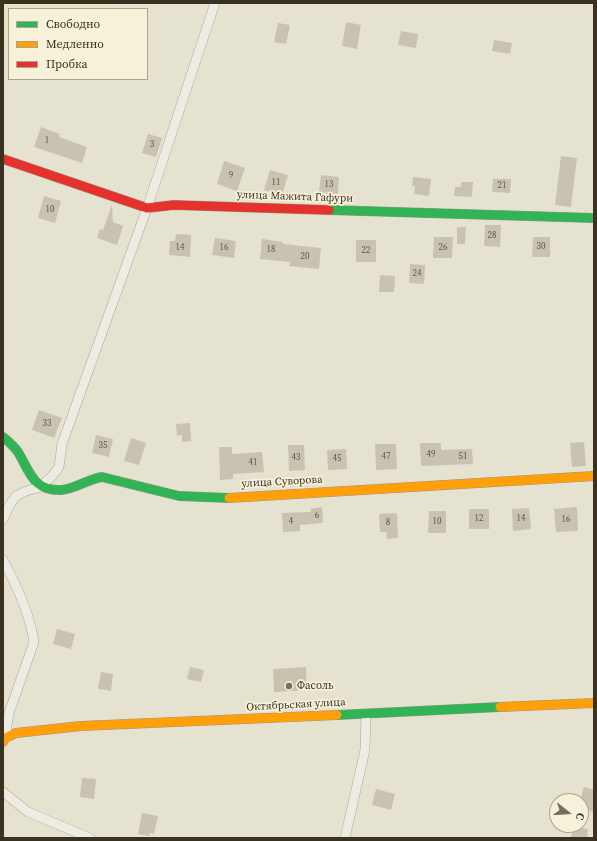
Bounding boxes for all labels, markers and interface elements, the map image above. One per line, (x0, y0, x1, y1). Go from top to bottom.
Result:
legend (8, 8, 148, 80)
text: Свободно (46, 16, 100, 32)
text: Медленно (46, 36, 104, 52)
text: Пробка (46, 56, 88, 72)
house number: 1 (45, 136, 49, 146)
house number: 3 (150, 140, 154, 150)
house number: 9 (229, 171, 233, 181)
house number: 11 (272, 178, 280, 188)
house number: 13 (325, 180, 333, 190)
house number: 21 (498, 181, 506, 191)
street label: улица Мажита Гафури (237, 188, 353, 206)
house number: 10 (46, 205, 54, 215)
house number: 28 (488, 231, 496, 241)
house number: 30 (537, 242, 545, 252)
house number: 14 (176, 243, 184, 253)
house number: 16 (220, 243, 228, 253)
house number: 26 (439, 243, 447, 253)
house number: 18 (267, 245, 275, 255)
house number: 22 (362, 246, 370, 256)
house number: 20 (301, 252, 309, 262)
house number: 24 (413, 269, 421, 279)
house number: 33 (43, 419, 51, 429)
house number: 35 (99, 441, 107, 451)
house number: 49 (427, 450, 435, 460)
house number: 47 (382, 452, 390, 462)
house number: 51 (459, 452, 467, 462)
house number: 43 (292, 453, 300, 463)
house number: 45 (333, 454, 341, 464)
house number: 41 (249, 458, 257, 468)
street label: улица Суворова (241, 473, 323, 491)
house number: 6 (315, 511, 319, 521)
house number: 12 (475, 514, 483, 524)
house number: 14 (517, 514, 525, 524)
house number: 16 (562, 515, 570, 525)
house number: 4 (289, 517, 293, 527)
house number: 10 (433, 517, 441, 527)
house number: 8 (386, 518, 390, 528)
place label: Фасоль (297, 679, 334, 693)
marker: Фасоль (284, 681, 294, 691)
street label: Октябрьская улица (246, 696, 346, 714)
north arrow (549, 793, 589, 833)
text: С (572, 811, 588, 822)

